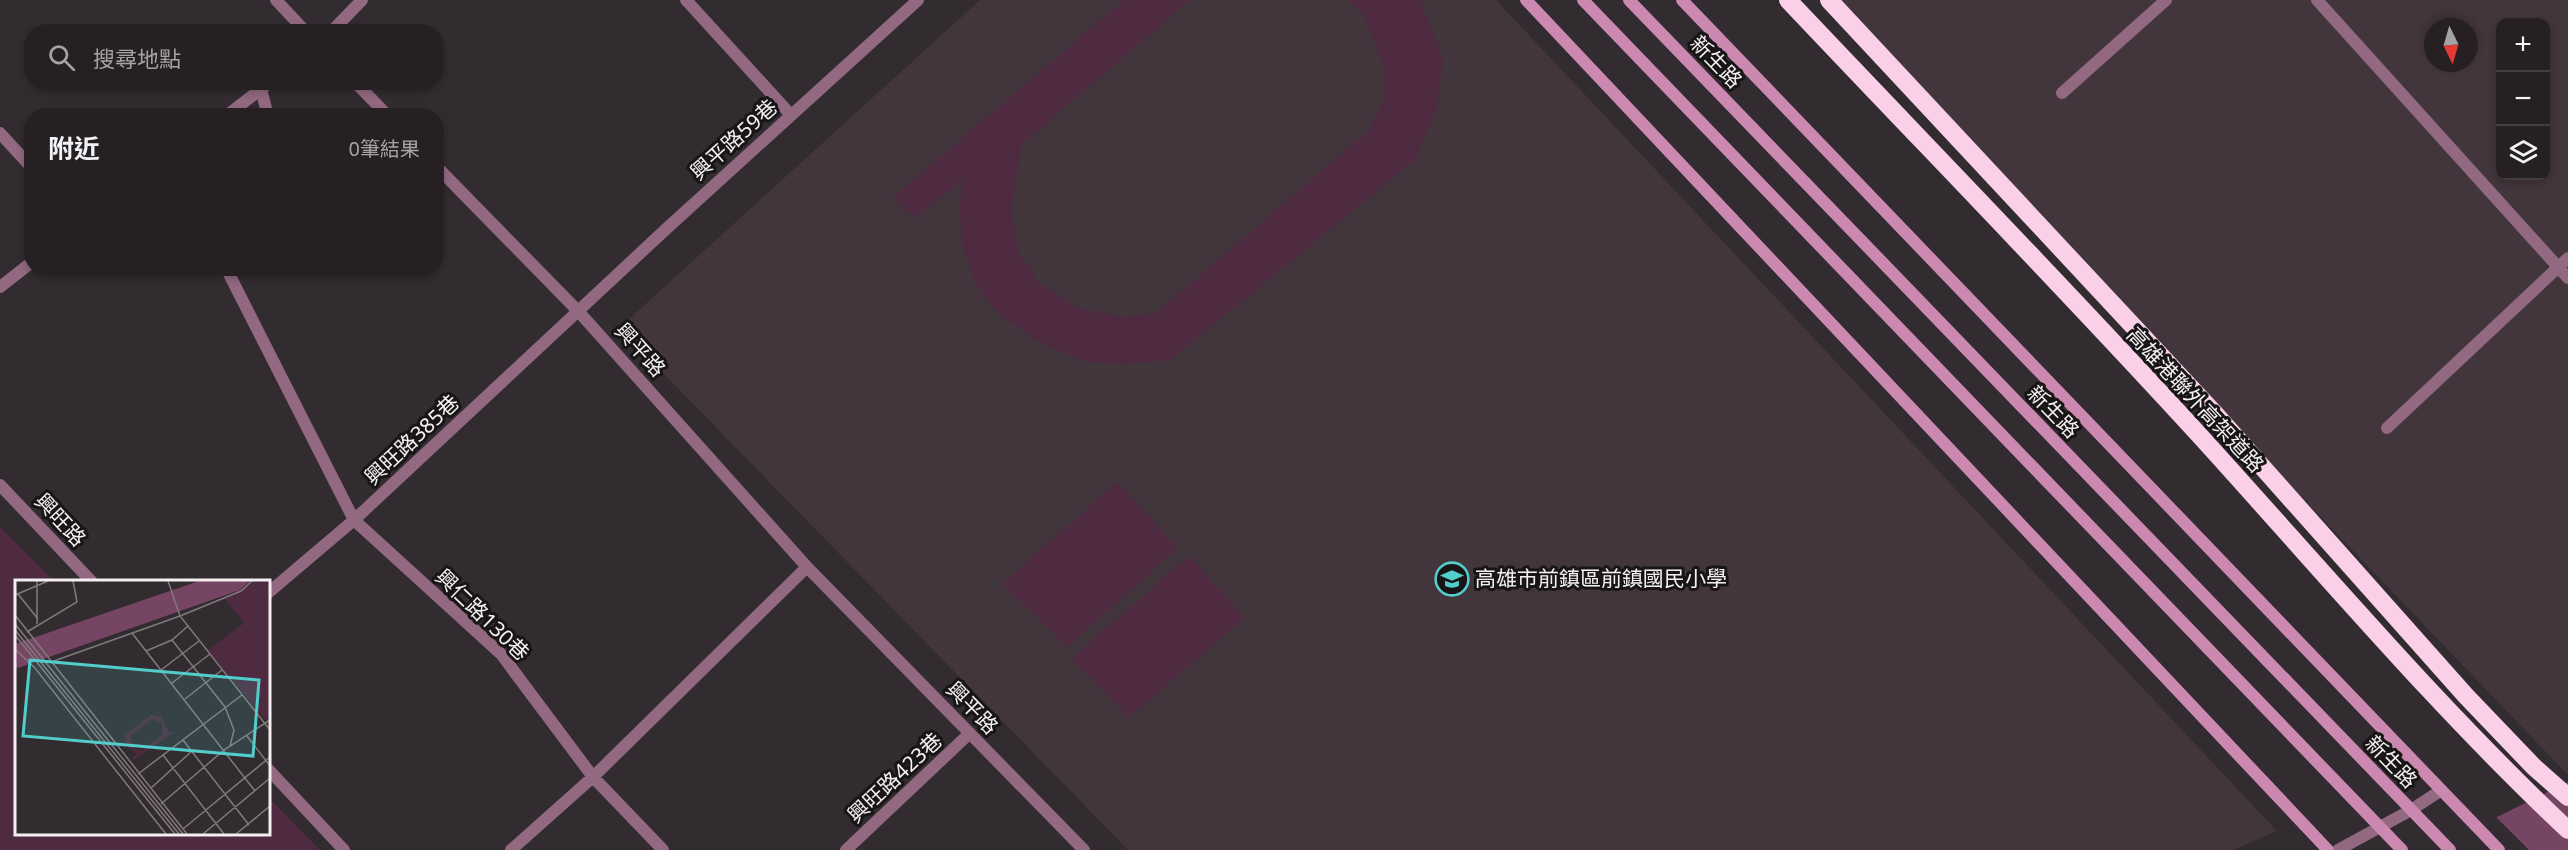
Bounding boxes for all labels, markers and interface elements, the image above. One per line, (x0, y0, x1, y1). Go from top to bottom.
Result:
north arrow (2424, 18, 2478, 72)
map controls (2496, 18, 2550, 180)
button: + (2496, 18, 2550, 72)
search box (24, 24, 444, 90)
street label: 新生路 (1685, 29, 1749, 94)
icon: search (45, 41, 78, 74)
text: 搜尋地點 (93, 43, 181, 73)
button: − (2496, 72, 2550, 126)
street label: 興平路59巷 (684, 93, 783, 186)
button: layers (2496, 126, 2550, 180)
text: 附近 (48, 130, 100, 166)
text: 0筆結果 (349, 135, 420, 162)
street label: 興平路 (609, 317, 672, 382)
street label: 高雄港聯外高架道路 (2121, 321, 2270, 478)
street label: 新生路 (2022, 379, 2086, 444)
street label: 興旺路385巷 (358, 388, 465, 490)
street label: 興旺路 (29, 487, 92, 552)
school or university icon: 高雄市前鎮區前鎮國民小學 (1434, 561, 1470, 597)
street label: 興仁路130巷 (430, 563, 536, 666)
place label: 高雄市前鎮區前鎮國民小學 (1475, 564, 1727, 592)
inset map (15, 580, 270, 835)
street label: 興平路 (941, 675, 1005, 740)
street label: 興旺路423巷 (841, 726, 948, 828)
street label: 新生路 (2360, 729, 2424, 794)

